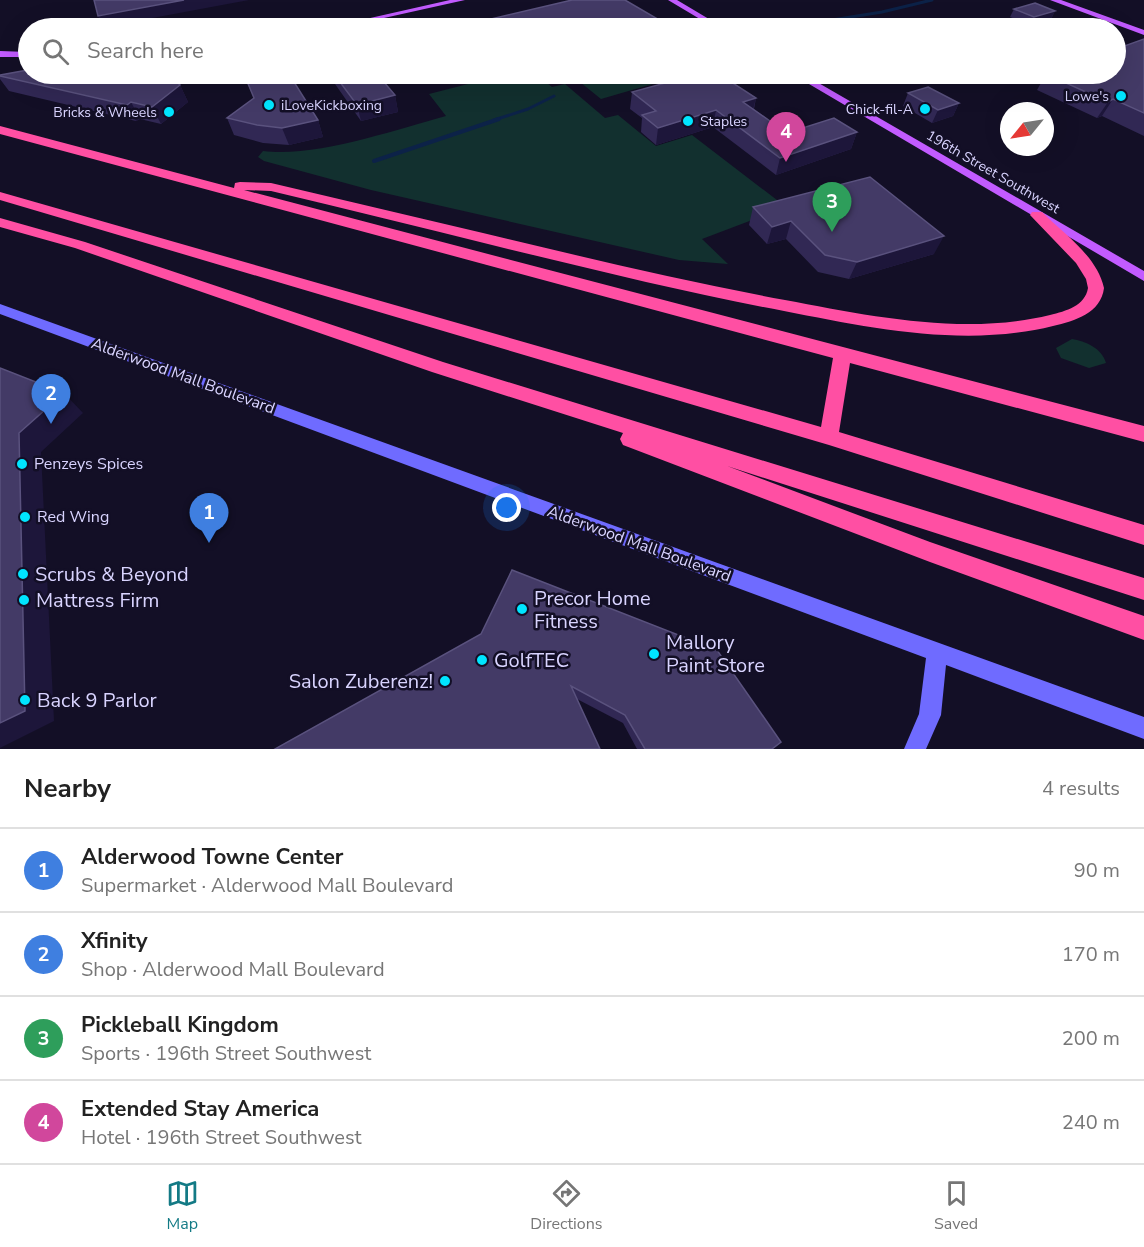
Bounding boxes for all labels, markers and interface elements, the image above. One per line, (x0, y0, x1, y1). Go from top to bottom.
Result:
search box (18, 18, 1126, 84)
icon: search (39, 35, 72, 68)
text: Search here (87, 36, 204, 66)
place label: Lowe's (1065, 87, 1109, 106)
marker: Lowe's (1114, 89, 1128, 103)
place label: iLoveKickboxing (281, 96, 382, 115)
marker: iLoveKickboxing (262, 98, 276, 112)
place label: Chick-fil-A (846, 100, 913, 119)
marker: Chick-fil-A (918, 102, 932, 116)
north arrow (1000, 102, 1054, 156)
place label: Bricks & Wheels (53, 103, 157, 122)
marker: Bricks & Wheels (162, 105, 176, 119)
place label: Staples (700, 112, 748, 131)
pin: 4 (766, 112, 806, 162)
marker: Staples (681, 114, 695, 128)
street label: 196th Street Southwest (923, 126, 1063, 218)
pin: 3 (812, 182, 852, 232)
street label: Alderwood Mall Boulevard (88, 332, 278, 420)
pin: 2 (32, 374, 70, 424)
place label: Penzeys Spices (34, 453, 143, 475)
marker: Penzeys Spices (15, 457, 29, 471)
your location (492, 493, 521, 522)
pin: 1 (190, 494, 228, 543)
street label: Alderwood Mall Boulevard (544, 500, 734, 588)
place label: Red Wing (37, 506, 109, 528)
marker: Red Wing (18, 510, 32, 524)
place label: Scrubs & Beyond (35, 561, 189, 588)
marker: Scrubs & Beyond (16, 567, 30, 581)
place label: Precor Home Fitness (534, 585, 651, 635)
place label: Mattress Firm (36, 587, 159, 614)
marker: Mattress Firm (17, 593, 31, 607)
marker: Precor Home Fitness (515, 602, 529, 616)
place label: Mallory Paint Store (666, 629, 765, 679)
place label: GolfTEC (494, 647, 569, 674)
marker: Mallory Paint Store (647, 647, 661, 661)
marker: GolfTEC (475, 653, 489, 667)
place label: Salon Zuberenz! (289, 668, 433, 695)
marker: Salon Zuberenz! (438, 674, 452, 688)
place label: Back 9 Parlor (37, 687, 157, 714)
marker: Back 9 Parlor (18, 693, 32, 707)
text: Nearby (24, 771, 111, 806)
text: 4 results (1042, 775, 1120, 802)
text: Alderwood Towne Center (81, 842, 343, 872)
text: 1 (38, 857, 50, 884)
text: 90 m (1074, 857, 1120, 884)
text: Supermarket · Alderwood Mall Boulevard (81, 872, 454, 899)
text: Xfinity (81, 926, 147, 956)
text: 2 (38, 941, 50, 968)
text: 170 m (1062, 941, 1120, 968)
text: Shop · Alderwood Mall Boulevard (81, 956, 385, 983)
text: Pickleball Kingdom (81, 1010, 279, 1040)
text: 3 (38, 1025, 50, 1052)
text: 200 m (1062, 1025, 1120, 1052)
text: Sports · 196th Street Southwest (81, 1040, 371, 1067)
text: Extended Stay America (81, 1094, 319, 1124)
text: 4 (38, 1109, 50, 1136)
text: 240 m (1062, 1109, 1120, 1136)
text: Hotel · 196th Street Southwest (81, 1124, 361, 1151)
tab: Map (166, 1177, 199, 1235)
tab: Directions (530, 1177, 602, 1235)
tab: Saved (934, 1177, 978, 1235)

